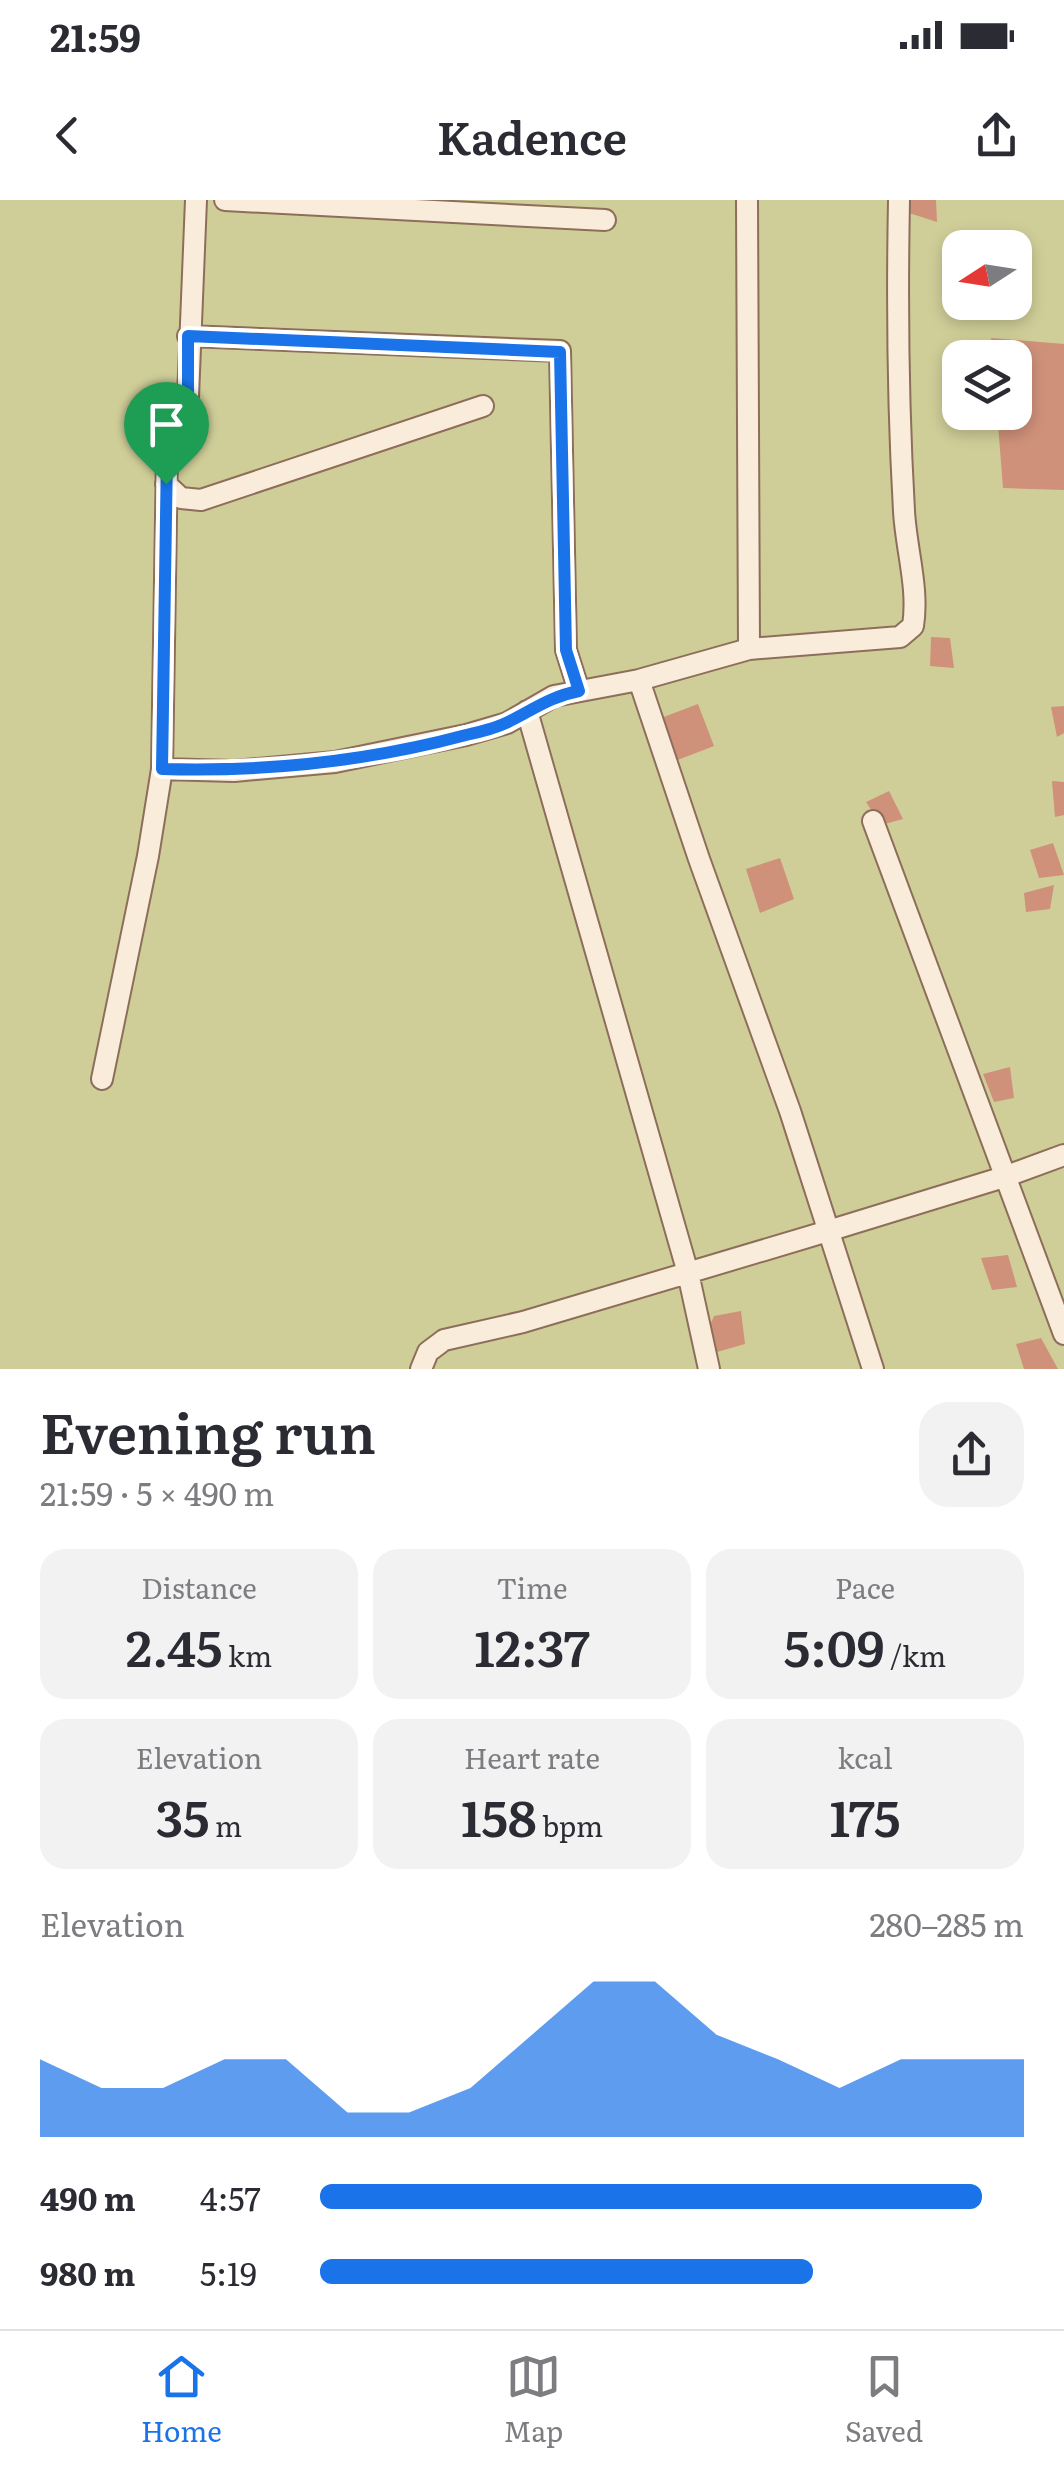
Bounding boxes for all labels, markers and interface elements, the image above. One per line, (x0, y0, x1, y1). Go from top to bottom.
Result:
text: 21:59 (50, 7, 141, 64)
text: Kadence (437, 102, 627, 169)
icon: back (40, 108, 95, 163)
icon: share (969, 108, 1024, 163)
north arrow (942, 230, 1032, 320)
map controls (942, 230, 1032, 430)
button: layers (942, 340, 1032, 430)
pin (124, 382, 209, 485)
icon: arrive (139, 397, 194, 452)
text: Evening run (40, 1389, 376, 1471)
button: share (919, 1402, 1024, 1507)
text: 21:59 · 5 × 490 m (40, 1468, 274, 1516)
text: Distance (141, 1566, 257, 1608)
text: Time (496, 1566, 568, 1608)
text: Pace (835, 1566, 895, 1608)
text: 2.45 (126, 1608, 222, 1682)
text: 12:37 (474, 1608, 590, 1682)
text: 5:09 (784, 1608, 885, 1682)
text: km (222, 1634, 272, 1676)
text: /km (885, 1634, 946, 1676)
text: Elevation (136, 1736, 262, 1778)
text: Heart rate (464, 1736, 600, 1778)
text: kcal (837, 1736, 893, 1778)
text: 35 (156, 1778, 209, 1852)
text: 158 (461, 1778, 537, 1852)
text: 175 (830, 1778, 900, 1852)
text: m (209, 1804, 242, 1846)
text: bpm (537, 1804, 603, 1846)
text: Elevation (40, 1899, 185, 1947)
text: 280–285 m (869, 1899, 1024, 1947)
text: 490 m (40, 2173, 136, 2221)
text: 4:57 (200, 2173, 261, 2221)
text: 980 m (40, 2248, 135, 2296)
text: 5:19 (200, 2248, 257, 2296)
tab: Home (141, 2349, 222, 2451)
tab: Map (504, 2349, 563, 2451)
tab: Saved (845, 2349, 923, 2451)

